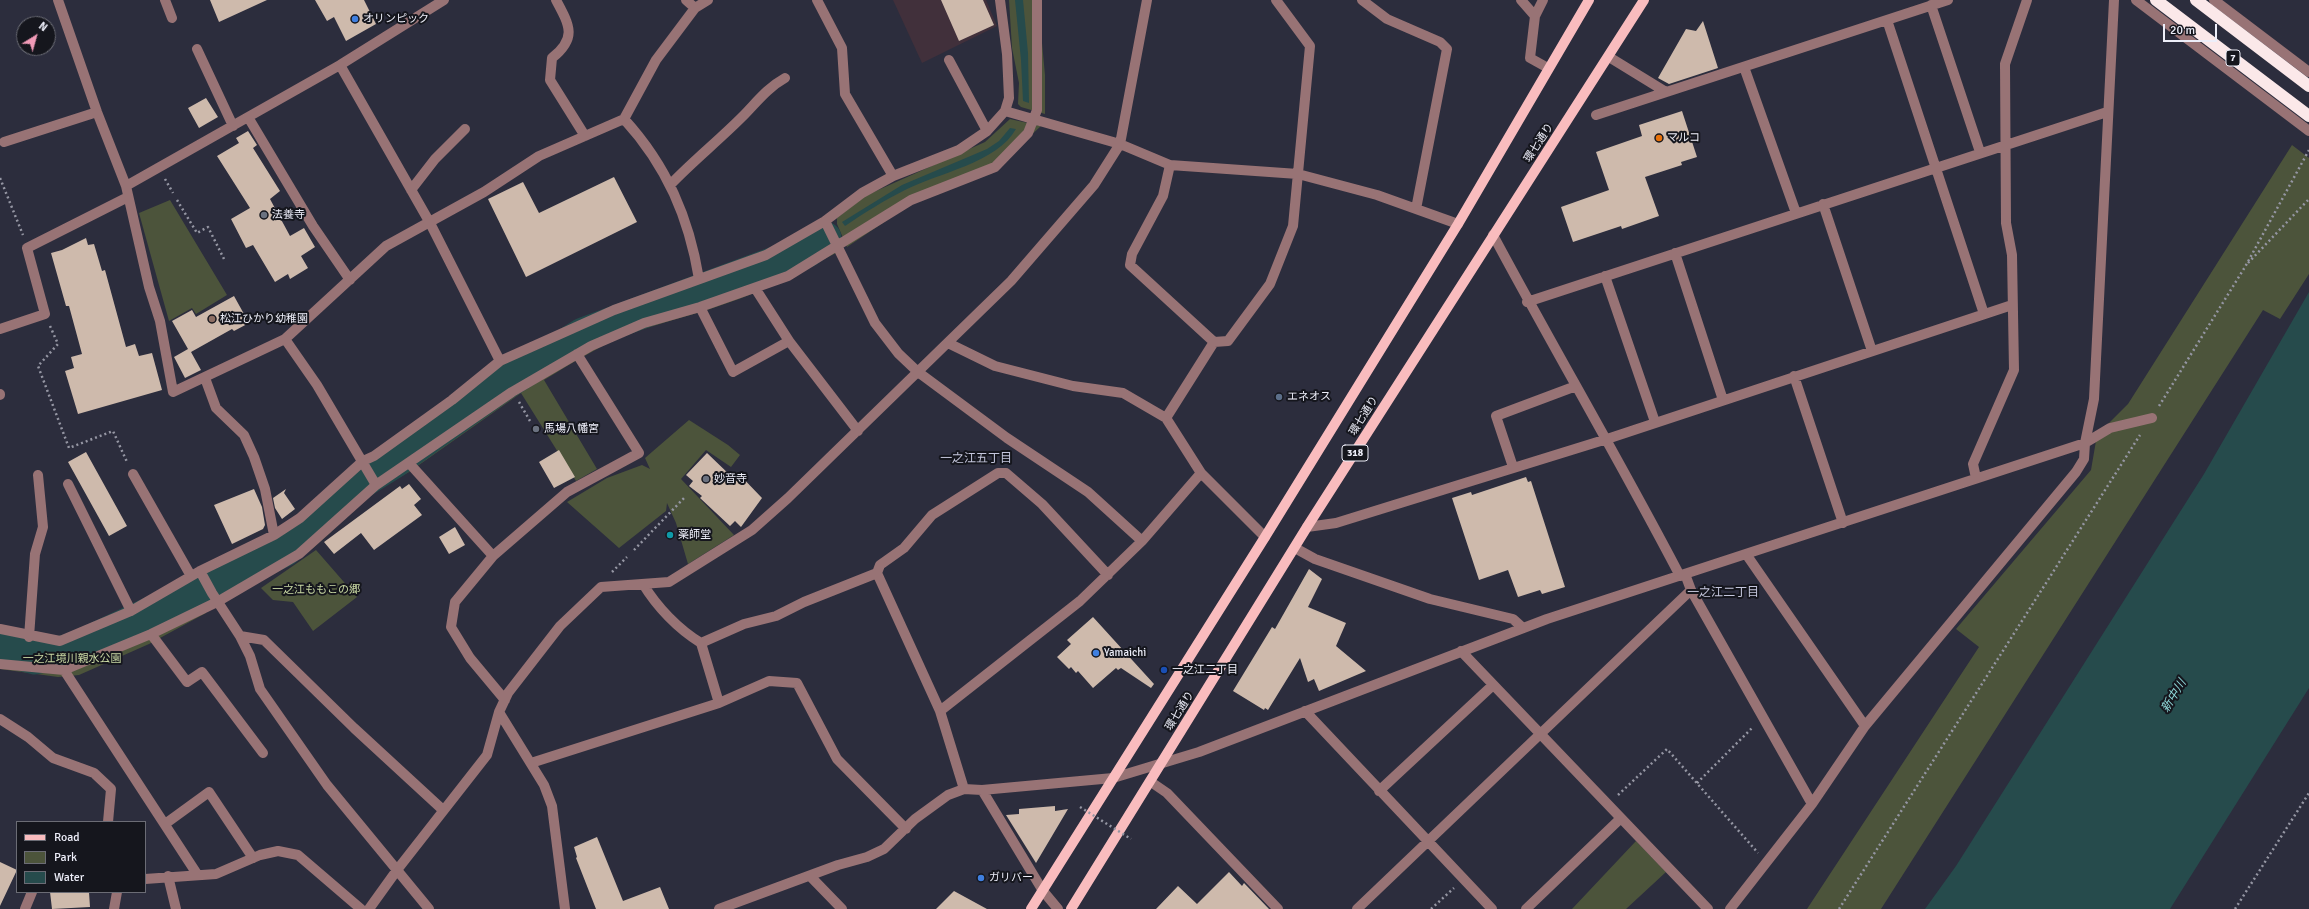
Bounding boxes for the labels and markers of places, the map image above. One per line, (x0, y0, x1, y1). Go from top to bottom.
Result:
place label: オリンピック (363, 12, 429, 26)
marker: オリンピック (350, 14, 360, 24)
place label: マルコ (1667, 131, 1700, 145)
marker: マルコ (1654, 133, 1664, 143)
place label: 法養寺 (272, 208, 305, 222)
marker: 法養寺 (259, 210, 269, 220)
place label: 松江ひかり幼稚園 (220, 312, 308, 326)
marker: 松江ひかり幼稚園 (207, 314, 217, 324)
place label: エネオス (1287, 390, 1331, 404)
marker: エネオス (1274, 392, 1284, 402)
place label: 馬場八幡宮 (544, 422, 599, 436)
marker: 馬場八幡宮 (531, 424, 541, 434)
place label: 妙音寺 (714, 472, 747, 486)
marker: 妙音寺 (701, 474, 711, 484)
place label: 薬師堂 (678, 528, 711, 542)
marker: 薬師堂 (665, 530, 675, 540)
place label: Yamaichi (1104, 646, 1146, 660)
marker: Yamaichi (1091, 648, 1101, 658)
place label: 一之江二丁目 (1172, 663, 1238, 677)
marker: 一之江二丁目 (1159, 665, 1169, 675)
place label: ガリバー (989, 871, 1033, 885)
marker: ガリバー (976, 873, 986, 883)

